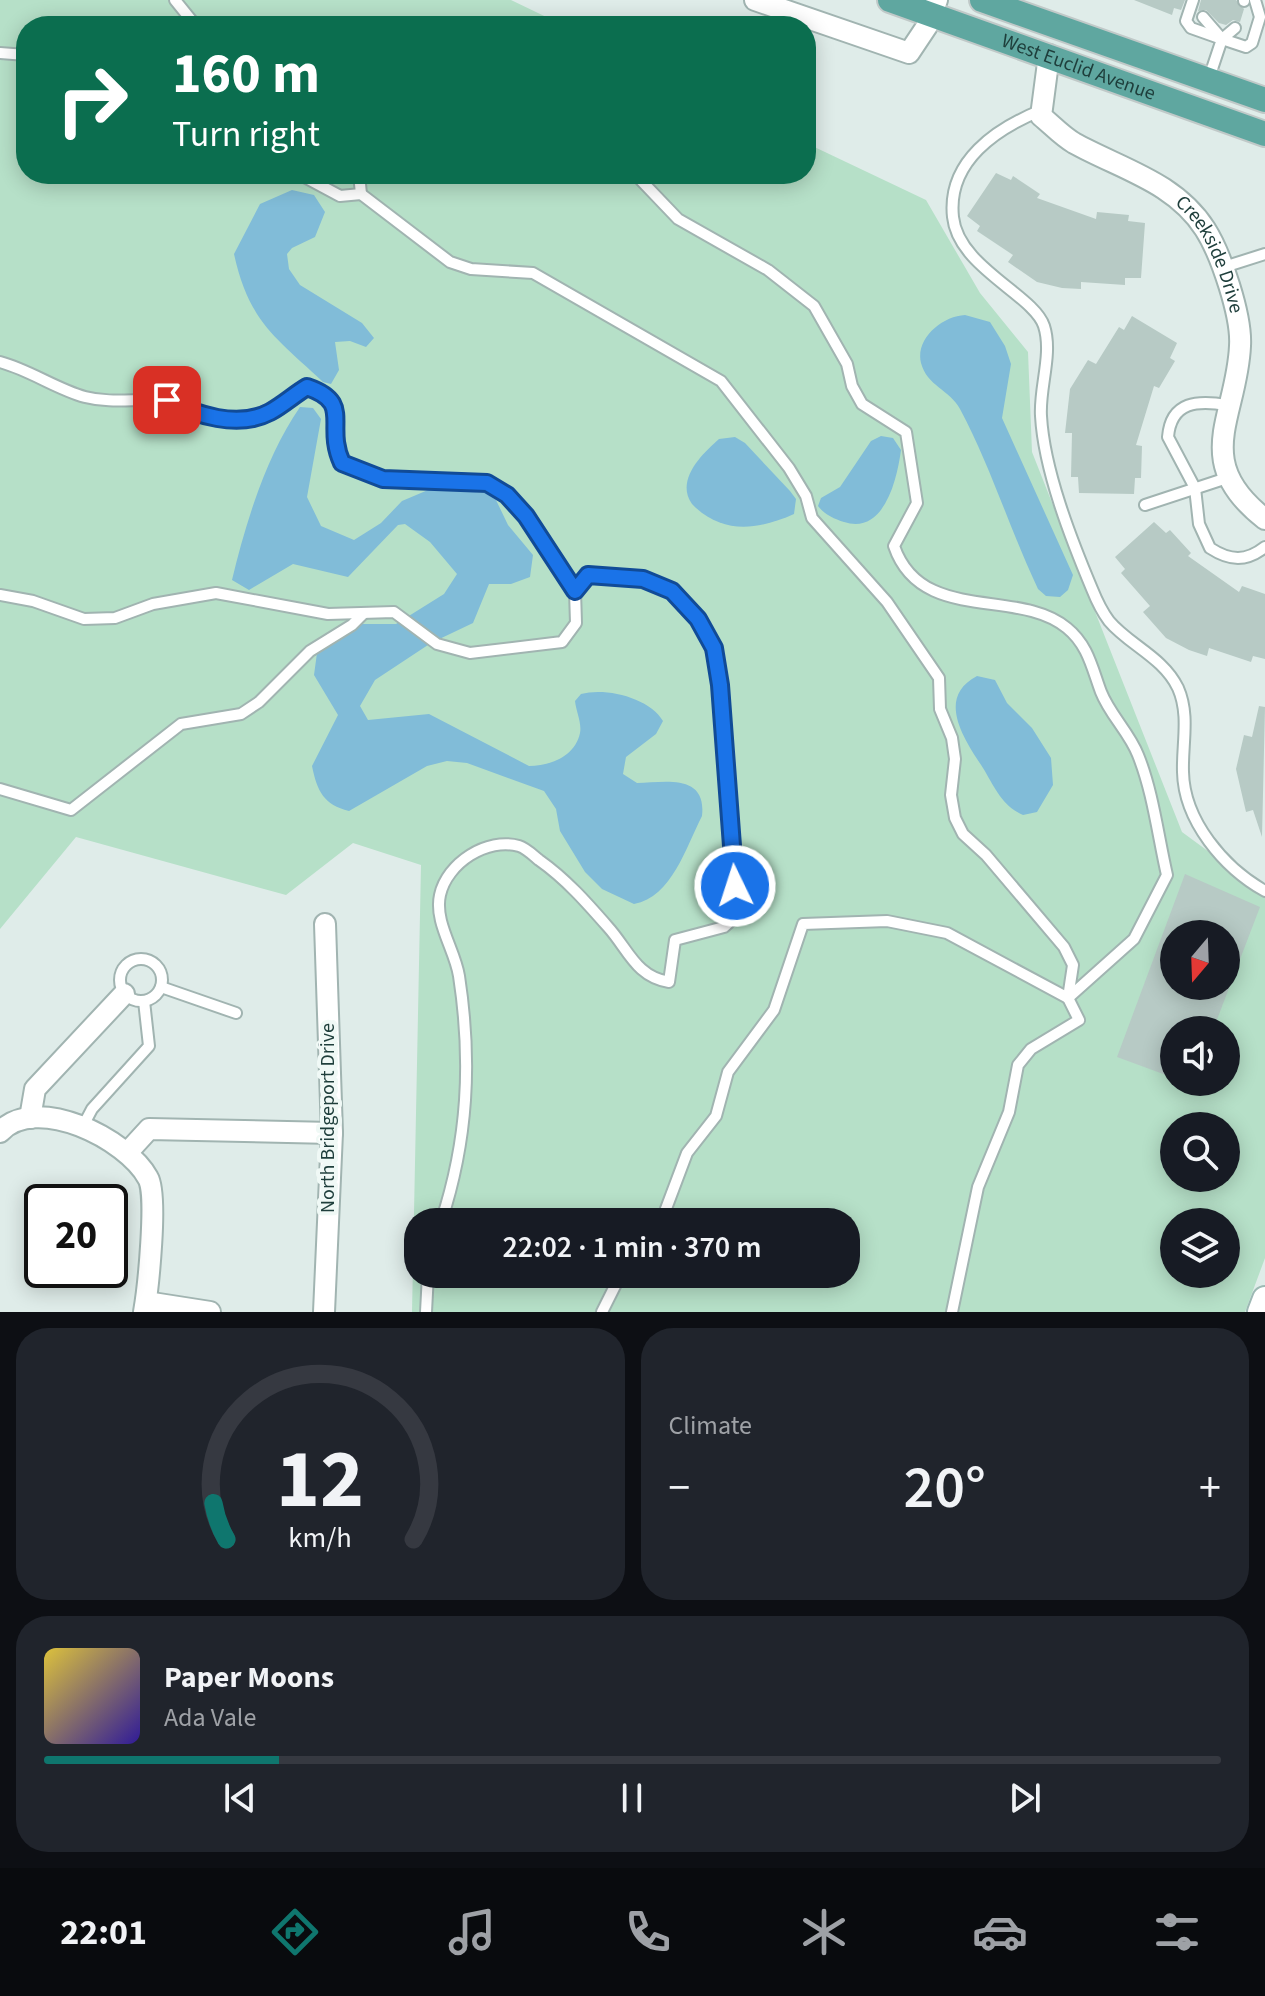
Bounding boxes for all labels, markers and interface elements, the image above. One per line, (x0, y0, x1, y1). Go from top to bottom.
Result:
street label: West Euclid Avenue (997, 27, 1159, 108)
text: 160 m (172, 35, 320, 114)
icon: right (40, 48, 144, 152)
text: Turn right (172, 109, 320, 160)
street label: Creekside Drive (1169, 189, 1250, 316)
pin (133, 366, 201, 434)
icon: arrive (145, 378, 189, 422)
position arrow (693, 844, 777, 928)
north arrow (1160, 920, 1240, 1000)
map controls (1160, 920, 1240, 1288)
button: sound (1160, 1016, 1240, 1096)
street label: North Bridgeport Drive (314, 1023, 342, 1213)
button: search (1160, 1112, 1240, 1192)
speed limit sign: 20 (24, 1184, 128, 1288)
button: layers (1160, 1208, 1240, 1288)
text: 22:02 · 1 min · 370 m (502, 1226, 762, 1269)
text: Climate (669, 1407, 752, 1444)
text: 12 (276, 1421, 364, 1539)
text: 20° (904, 1446, 986, 1531)
text: − (669, 1457, 690, 1520)
text: + (1199, 1457, 1221, 1520)
text: km/h (289, 1518, 352, 1558)
text: Paper Moons (164, 1656, 334, 1699)
text: Ada Vale (164, 1699, 256, 1736)
icon: previous (218, 1776, 262, 1820)
icon: pause (610, 1776, 654, 1820)
icon: next (1003, 1776, 1047, 1820)
icon: directions (267, 1904, 323, 1960)
icon: music (444, 1904, 500, 1960)
icon: phone (620, 1904, 676, 1960)
icon: climate (796, 1904, 852, 1960)
icon: car (972, 1904, 1028, 1960)
icon: filters (1149, 1904, 1205, 1960)
text: 22:01 (60, 1907, 147, 1958)

